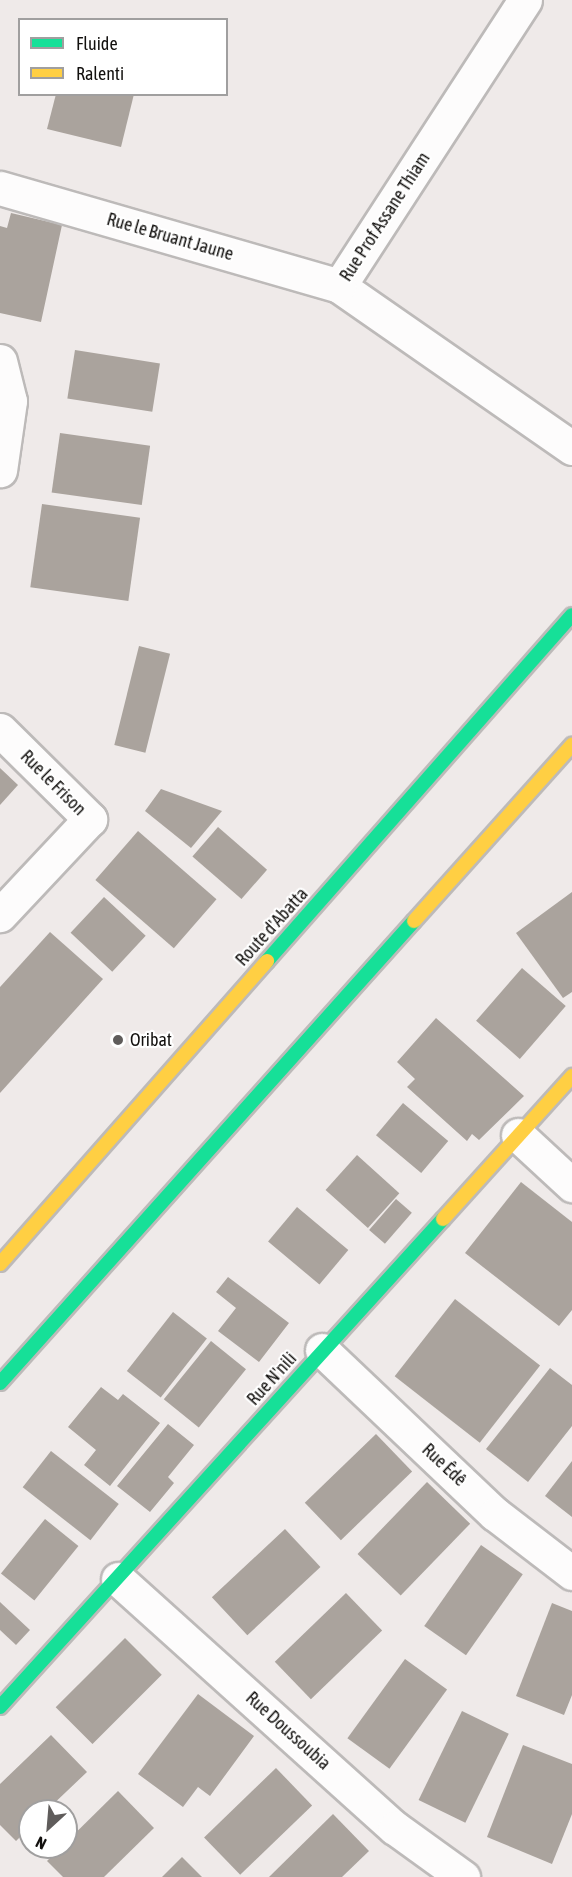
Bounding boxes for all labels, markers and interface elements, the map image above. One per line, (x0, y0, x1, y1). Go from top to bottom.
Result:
legend (18, 18, 228, 96)
text: Fluide (76, 33, 118, 54)
text: Ralenti (76, 63, 124, 84)
street label: Rue Prof Assane Thiam (335, 148, 435, 286)
street label: Rue le Bruant Jaune (104, 209, 236, 265)
street label: Rue le Frison (16, 746, 90, 820)
street label: Route d'Abatta (231, 883, 313, 971)
place label: Oribat (130, 1029, 172, 1051)
marker: Oribat (111, 1033, 125, 1047)
street label: Rue N'nili (243, 1348, 301, 1410)
street label: Rue Êdê (417, 1439, 471, 1491)
street label: Rue Doussoubia (241, 1687, 335, 1775)
north arrow (18, 1799, 78, 1859)
text: N (33, 1833, 49, 1854)

